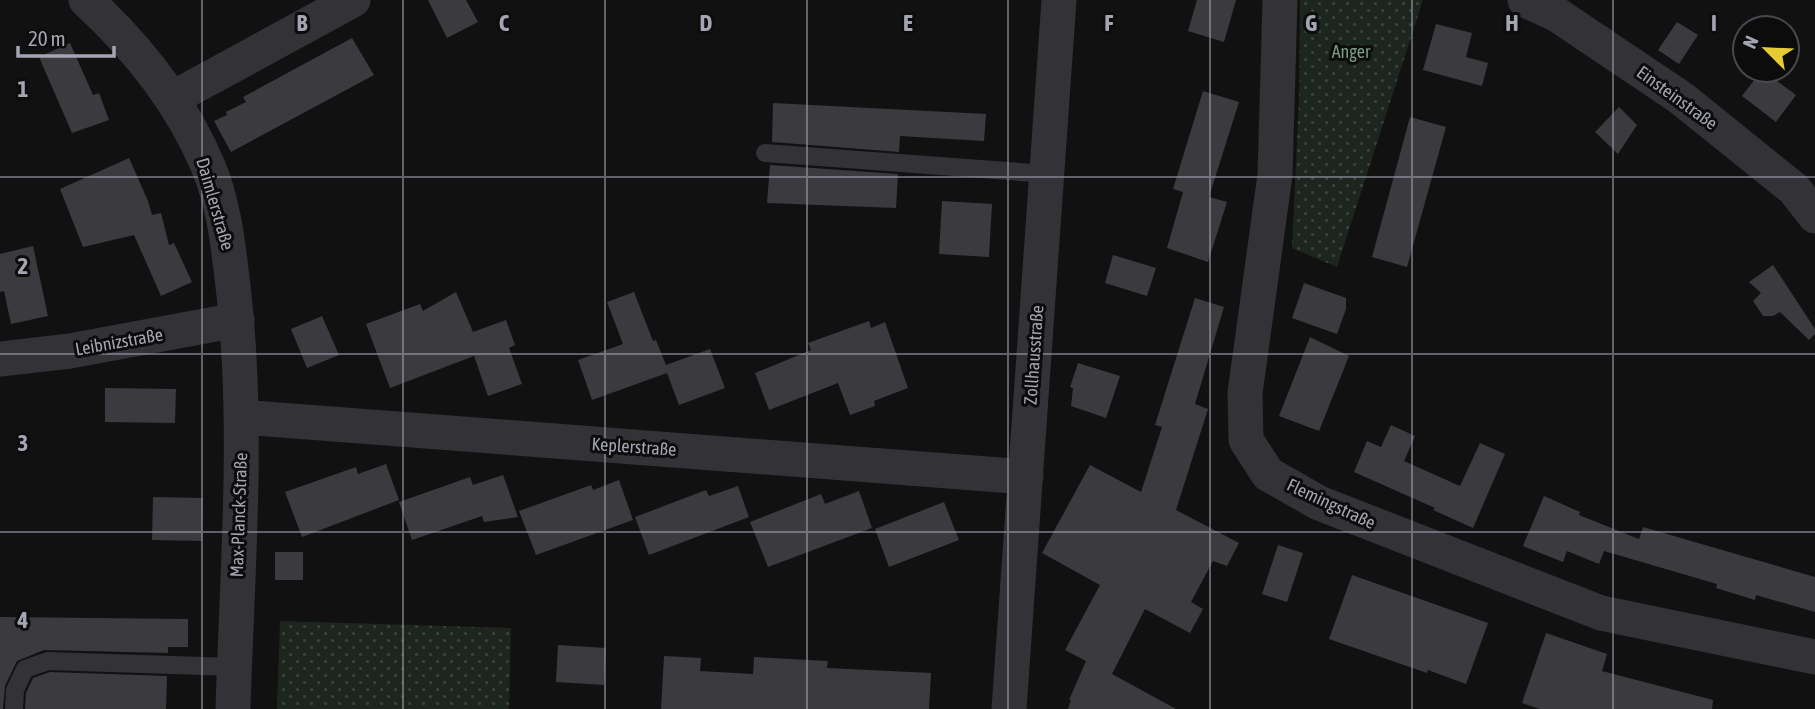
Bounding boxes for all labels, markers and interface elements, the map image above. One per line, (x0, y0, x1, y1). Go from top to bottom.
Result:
text: B (297, 10, 308, 36)
text: C (499, 10, 510, 36)
text: D (700, 10, 713, 36)
text: E (903, 10, 913, 36)
text: F (1104, 10, 1114, 36)
text: G (1305, 10, 1317, 36)
text: H (1505, 10, 1519, 36)
text: I (1711, 10, 1717, 36)
scale bar (18, 14, 114, 58)
north arrow (1731, 14, 1801, 84)
text: 20 m (28, 26, 66, 50)
text: N (1738, 32, 1763, 52)
park label: Anger (1332, 41, 1371, 62)
street label: Einsteinstraße (1633, 61, 1722, 134)
text: 1 (18, 76, 29, 102)
street label: Daimlerstraße (192, 155, 239, 252)
text: 2 (18, 253, 28, 279)
street label: Zollhausstraße (1020, 304, 1047, 405)
street label: Leibnizstraße (73, 323, 164, 360)
text: 3 (18, 430, 28, 456)
street label: Keplerstraße (591, 433, 677, 460)
street label: Max-Planck-Straße (226, 452, 251, 578)
street label: Flemingstraße (1284, 474, 1379, 533)
text: 4 (17, 607, 29, 633)

